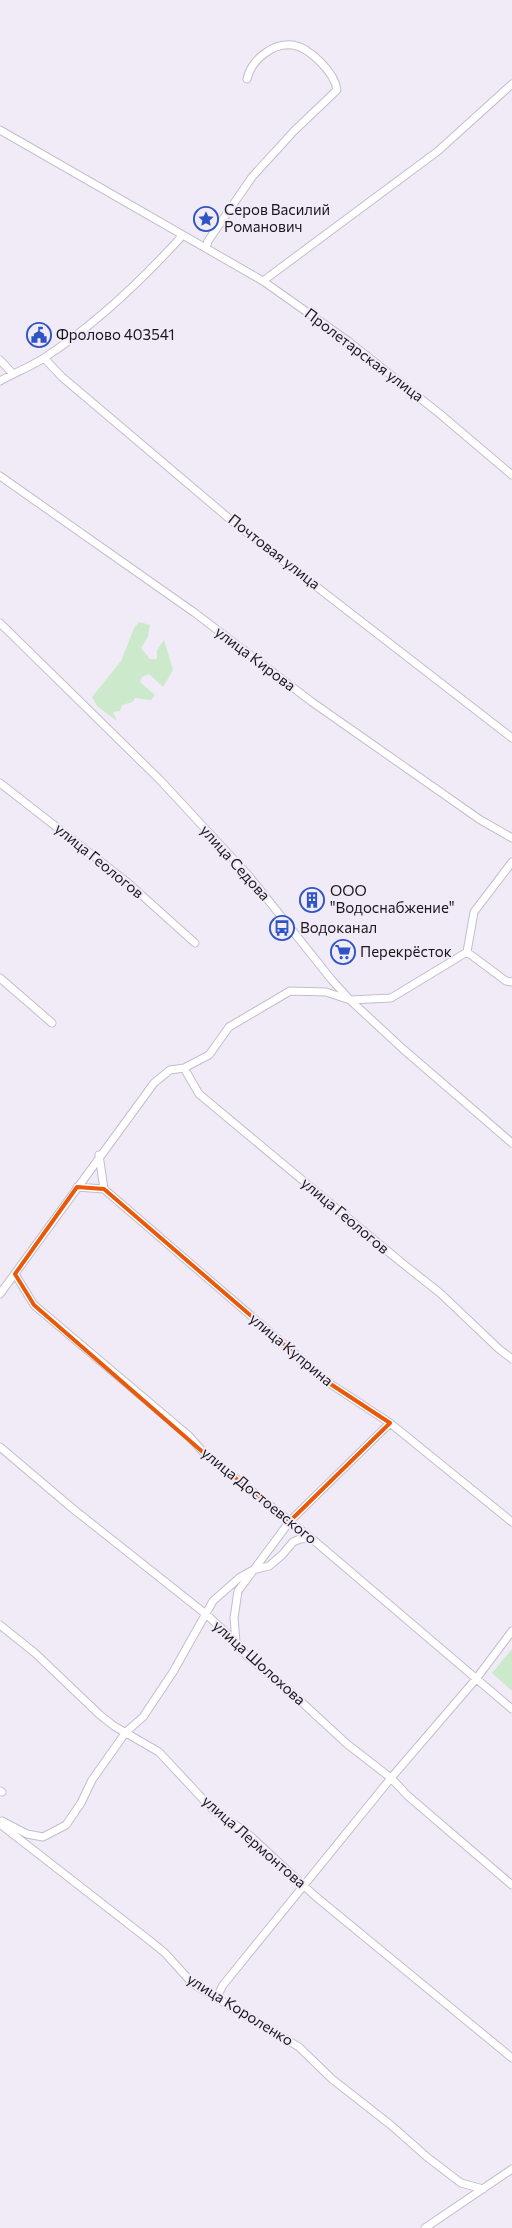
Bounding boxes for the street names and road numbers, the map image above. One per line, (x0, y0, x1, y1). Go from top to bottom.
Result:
street label: Пролетарская улица (302, 304, 428, 405)
street label: Почтовая улица (225, 510, 324, 593)
street label: улица Кирова (212, 622, 299, 694)
street label: улица Геологов (52, 819, 148, 902)
street label: улица Седова (197, 821, 274, 904)
street label: улица Геологов (298, 1173, 393, 1257)
street label: улица Куприна (246, 1309, 337, 1389)
street label: улица Достоевского (198, 1443, 321, 1547)
street label: улица Шолохова (210, 1616, 310, 1708)
street label: улица Лермонтова (199, 1791, 310, 1891)
street label: улица Короленко (184, 1969, 297, 2049)

